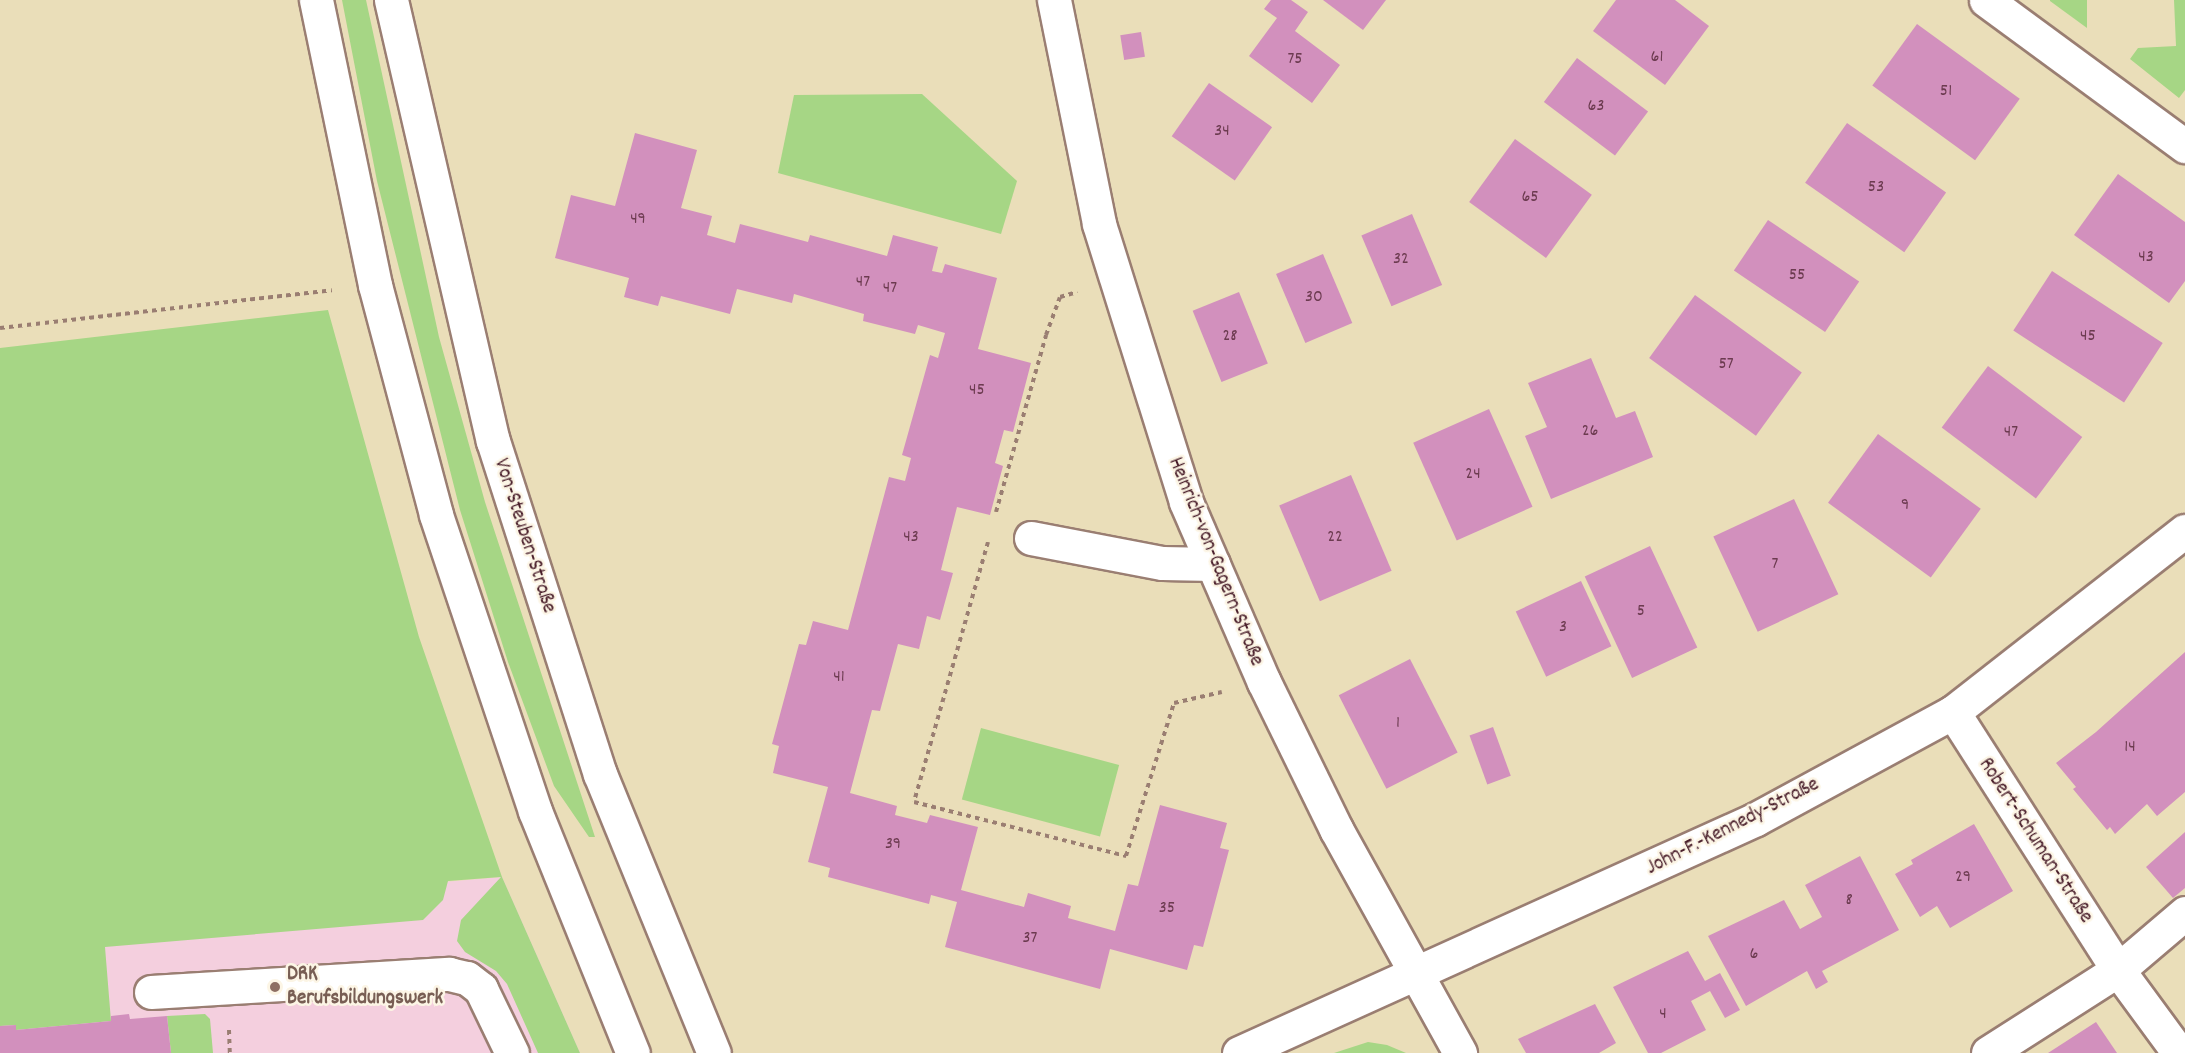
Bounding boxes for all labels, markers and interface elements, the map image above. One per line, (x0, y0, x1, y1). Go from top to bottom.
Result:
house number: 61 (1651, 47, 1663, 69)
house number: 75 (1287, 49, 1303, 71)
house number: 51 (1940, 81, 1952, 103)
house number: 63 (1588, 96, 1604, 118)
house number: 34 (1214, 121, 1230, 143)
house number: 53 (1868, 177, 1884, 199)
house number: 65 (1521, 187, 1539, 209)
house number: 49 (630, 209, 646, 231)
house number: 43 (2138, 247, 2154, 269)
house number: 32 (1393, 249, 1409, 271)
house number: 55 (1789, 265, 1805, 287)
house number: 47 (856, 272, 870, 294)
house number: 47 (883, 278, 897, 300)
house number: 30 (1305, 287, 1323, 309)
house number: 28 (1222, 326, 1238, 348)
house number: 45 (2080, 326, 2096, 348)
house number: 57 (1718, 354, 1734, 376)
house number: 45 (969, 380, 985, 402)
house number: 26 (1582, 421, 1598, 443)
house number: 47 (2004, 422, 2018, 444)
street label: Heinrich-von-Gagern-Straße (1162, 454, 1268, 670)
street label: Von-Steuben-Straße (487, 456, 561, 616)
house number: 24 (1465, 464, 1481, 486)
house number: 9 (1901, 495, 1909, 517)
house number: 43 (903, 527, 919, 549)
house number: 22 (1327, 527, 1343, 549)
house number: 7 (1772, 554, 1778, 576)
house number: 5 (1637, 601, 1645, 623)
house number: 3 (1559, 617, 1567, 639)
house number: 41 (833, 667, 845, 689)
house number: 1 (1396, 713, 1400, 735)
house number: 14 (2124, 737, 2136, 759)
street label: Robert-Schuman-Straße (1972, 754, 2098, 928)
street label: John-F.-Kennedy-Straße (1642, 773, 1824, 881)
house number: 39 (885, 834, 901, 856)
house number: 29 (1955, 867, 1971, 889)
house number: 8 (1845, 890, 1853, 912)
house number: 35 (1159, 898, 1175, 920)
house number: 37 (1023, 928, 1037, 950)
house number: 6 (1750, 944, 1758, 966)
place label: DRK Berufsbildungswerk (287, 962, 443, 1012)
marker: DRK Berufsbildungswerk (268, 980, 282, 994)
house number: 4 (1659, 1004, 1667, 1026)

